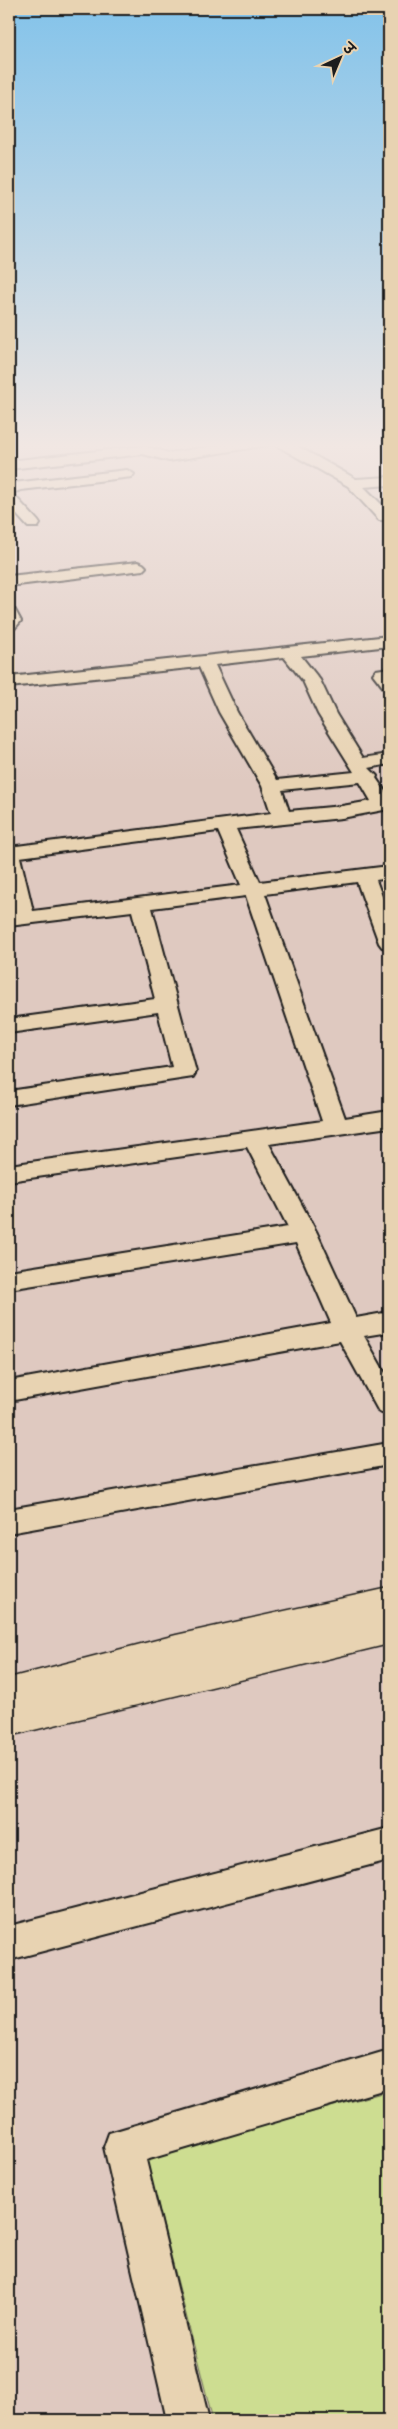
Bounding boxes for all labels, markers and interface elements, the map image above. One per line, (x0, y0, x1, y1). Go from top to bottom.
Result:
north arrow (316, 32, 366, 82)
text: उ (338, 38, 359, 60)

